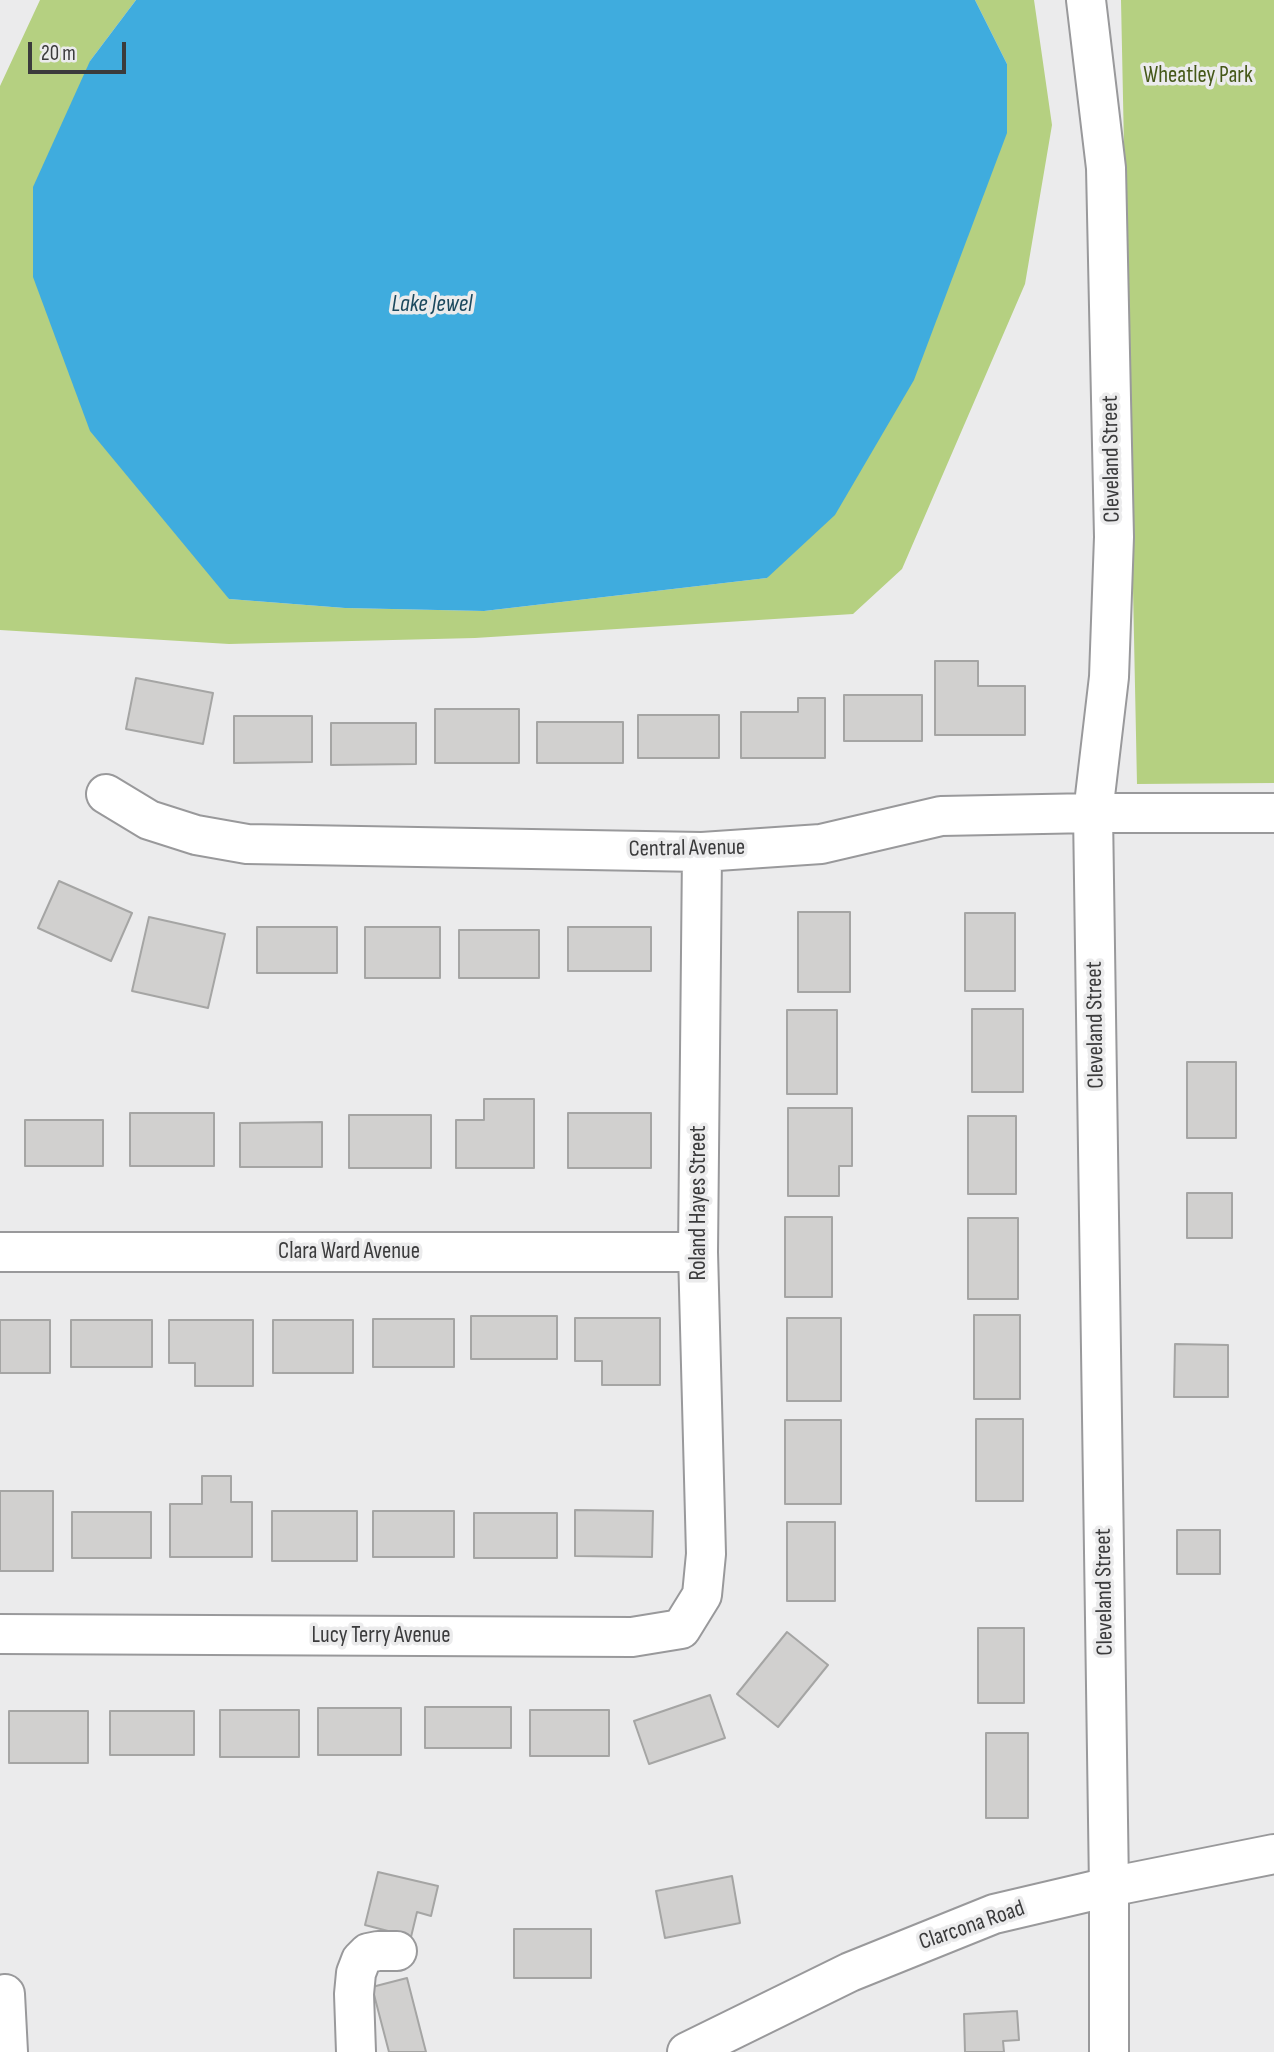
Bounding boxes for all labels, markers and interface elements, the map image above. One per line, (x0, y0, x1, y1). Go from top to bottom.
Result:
scale bar (32, 28, 130, 72)
text: 20 m (41, 41, 76, 66)
park label: Wheatley Park (1143, 62, 1253, 90)
water label: Lake Jewel (392, 291, 472, 319)
street label: Cleveland Street (1097, 395, 1127, 523)
street label: Central Avenue (629, 834, 745, 864)
street label: Cleveland Street (1081, 961, 1111, 1089)
street label: Roland Hayes Street (685, 1126, 713, 1280)
street label: Clara Ward Avenue (278, 1238, 420, 1266)
street label: Cleveland Street (1090, 1528, 1120, 1656)
street label: Lucy Terry Avenue (312, 1622, 450, 1650)
street label: Clarcona Road (916, 1895, 1028, 1957)

